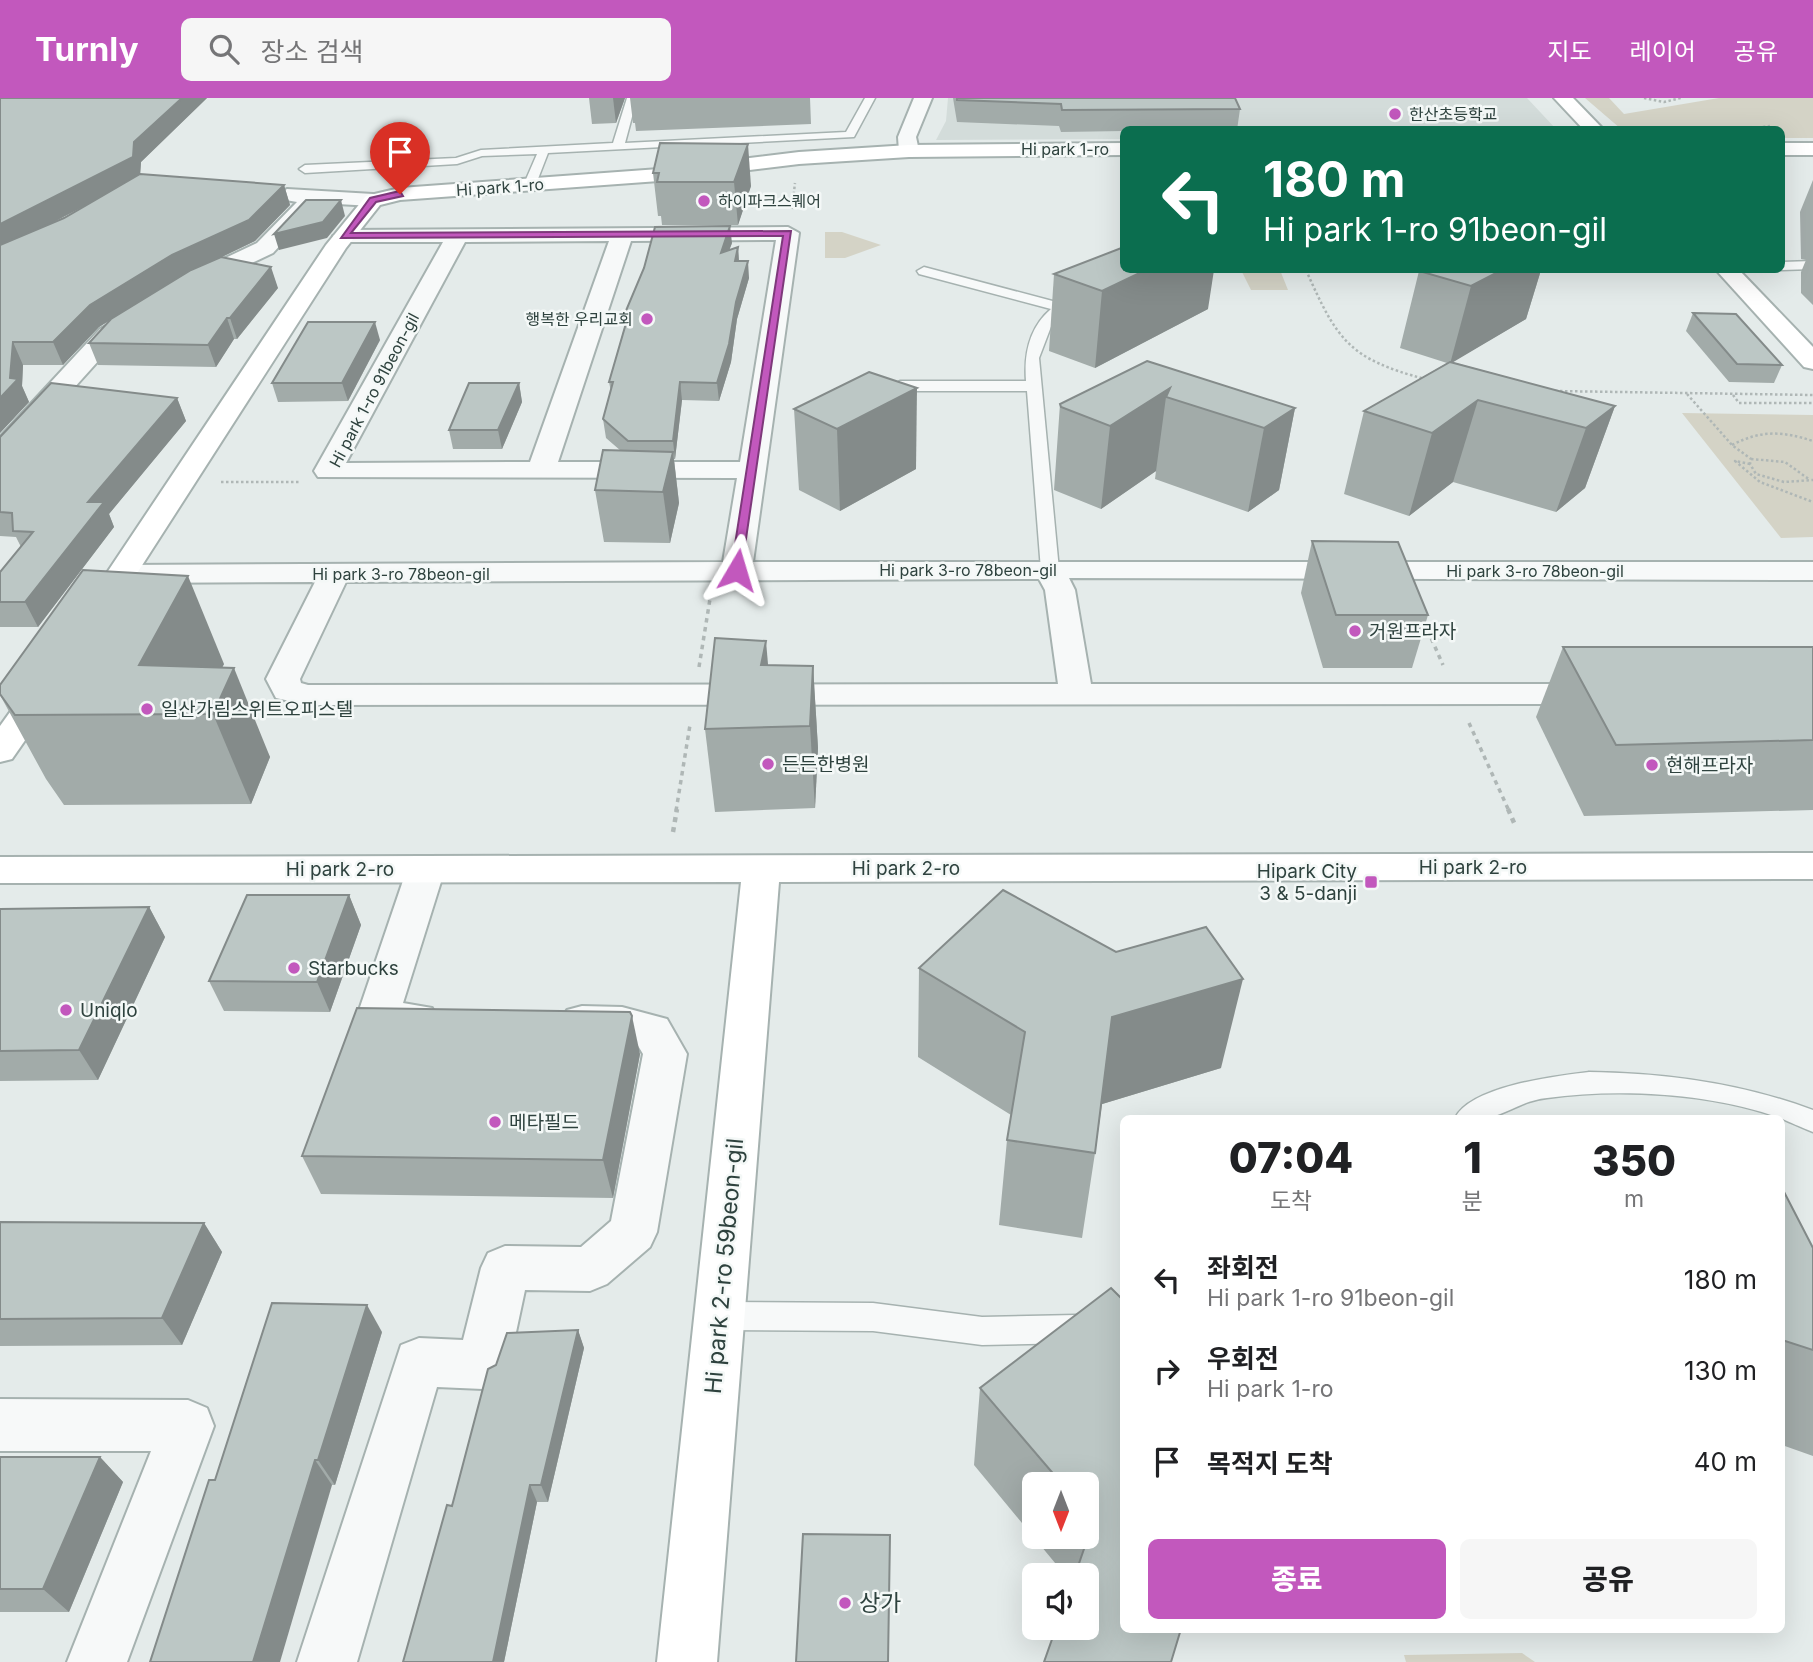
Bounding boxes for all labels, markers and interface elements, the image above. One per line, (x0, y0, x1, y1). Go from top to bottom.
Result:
search box (181, 18, 671, 81)
text: Turnly (35, 29, 139, 69)
icon: search (205, 30, 243, 68)
text: 장소 검색 (261, 36, 364, 67)
text: 지도 (1547, 37, 1592, 66)
text: 레이어 (1630, 37, 1696, 66)
text: 공유 (1734, 37, 1778, 66)
place label: 한산초등학교 (1409, 104, 1497, 124)
marker: 한산초등학교 (1387, 106, 1403, 122)
pin (370, 122, 430, 194)
icon: arrive (381, 133, 419, 171)
street label: Hi park 1-ro (1021, 139, 1109, 159)
text: 180 m (1263, 150, 1405, 209)
icon: left (1148, 154, 1239, 245)
street label: Hi park 1-ro (455, 174, 545, 200)
place label: 하이파크스퀘어 (718, 191, 821, 211)
marker: 하이파크스퀘어 (696, 193, 712, 209)
text: Hi park 1-ro 91beon-gil (1263, 210, 1607, 249)
street label: Hi park 1-ro 91beon-gil (325, 309, 423, 471)
place label: 행복한 우리교회 (525, 309, 633, 329)
marker: 행복한 우리교회 (639, 311, 655, 327)
position arrow (700, 533, 774, 607)
street label: Hi park 3-ro 78beon-gil (879, 560, 1057, 580)
street label: Hi park 3-ro 78beon-gil (1446, 561, 1624, 581)
street label: Hi park 3-ro 78beon-gil (312, 564, 490, 584)
place label: 거원프라자 (1369, 620, 1456, 643)
marker: 거원프라자 (1347, 623, 1363, 639)
place label: 일산가림스위트오피스텔 (161, 698, 353, 721)
marker: 일산가림스위트오피스텔 (139, 701, 155, 717)
place label: 든든한병원 (782, 753, 869, 776)
place label: 현해프라자 (1666, 754, 1753, 777)
marker: 든든한병원 (760, 756, 776, 772)
marker: 현해프라자 (1644, 757, 1660, 773)
street label: Hi park 2-ro (1419, 856, 1527, 879)
street label: Hi park 2-ro (852, 857, 960, 880)
street label: Hi park 2-ro (286, 858, 394, 881)
place label: Hipark City 3 & 5-danji (1257, 860, 1357, 905)
marker: Hipark City 3 & 5-danji (1363, 874, 1379, 890)
place label: Starbucks (308, 957, 399, 980)
marker: Starbucks (286, 960, 302, 976)
place label: Uniqlo (80, 999, 138, 1022)
marker: Uniqlo (58, 1002, 74, 1018)
place label: 메타필드 (509, 1111, 579, 1134)
marker: 메타필드 (487, 1114, 503, 1130)
text: 07:04 (1229, 1132, 1353, 1183)
text: 1 (1463, 1132, 1482, 1183)
text: 350 (1592, 1135, 1676, 1186)
street label: Hi park 2-ro 59beon-gil (699, 1137, 749, 1395)
text: m (1624, 1185, 1644, 1213)
text: 도착 (1270, 1187, 1312, 1215)
text: 분 (1462, 1187, 1483, 1215)
text: 좌회전 (1207, 1252, 1279, 1283)
icon: left (1148, 1261, 1186, 1299)
text: 180 m (1684, 1264, 1757, 1295)
text: Hi park 1-ro 91beon-gil (1207, 1284, 1454, 1312)
text: 우회전 (1207, 1343, 1279, 1374)
icon: right (1148, 1352, 1186, 1390)
text: 130 m (1684, 1355, 1757, 1386)
text: Hi park 1-ro (1207, 1375, 1333, 1403)
icon: arrive (1148, 1443, 1186, 1481)
text: 40 m (1694, 1446, 1757, 1477)
text: 목적지 도착 (1207, 1448, 1333, 1479)
north arrow (1022, 1472, 1099, 1549)
map controls (1022, 1472, 1099, 1640)
button: 종료 (1148, 1539, 1446, 1619)
button: 공유 (1460, 1539, 1757, 1619)
button: sound (1022, 1563, 1099, 1640)
place label: 상가 (859, 1589, 901, 1617)
marker: 상가 (837, 1595, 853, 1611)

